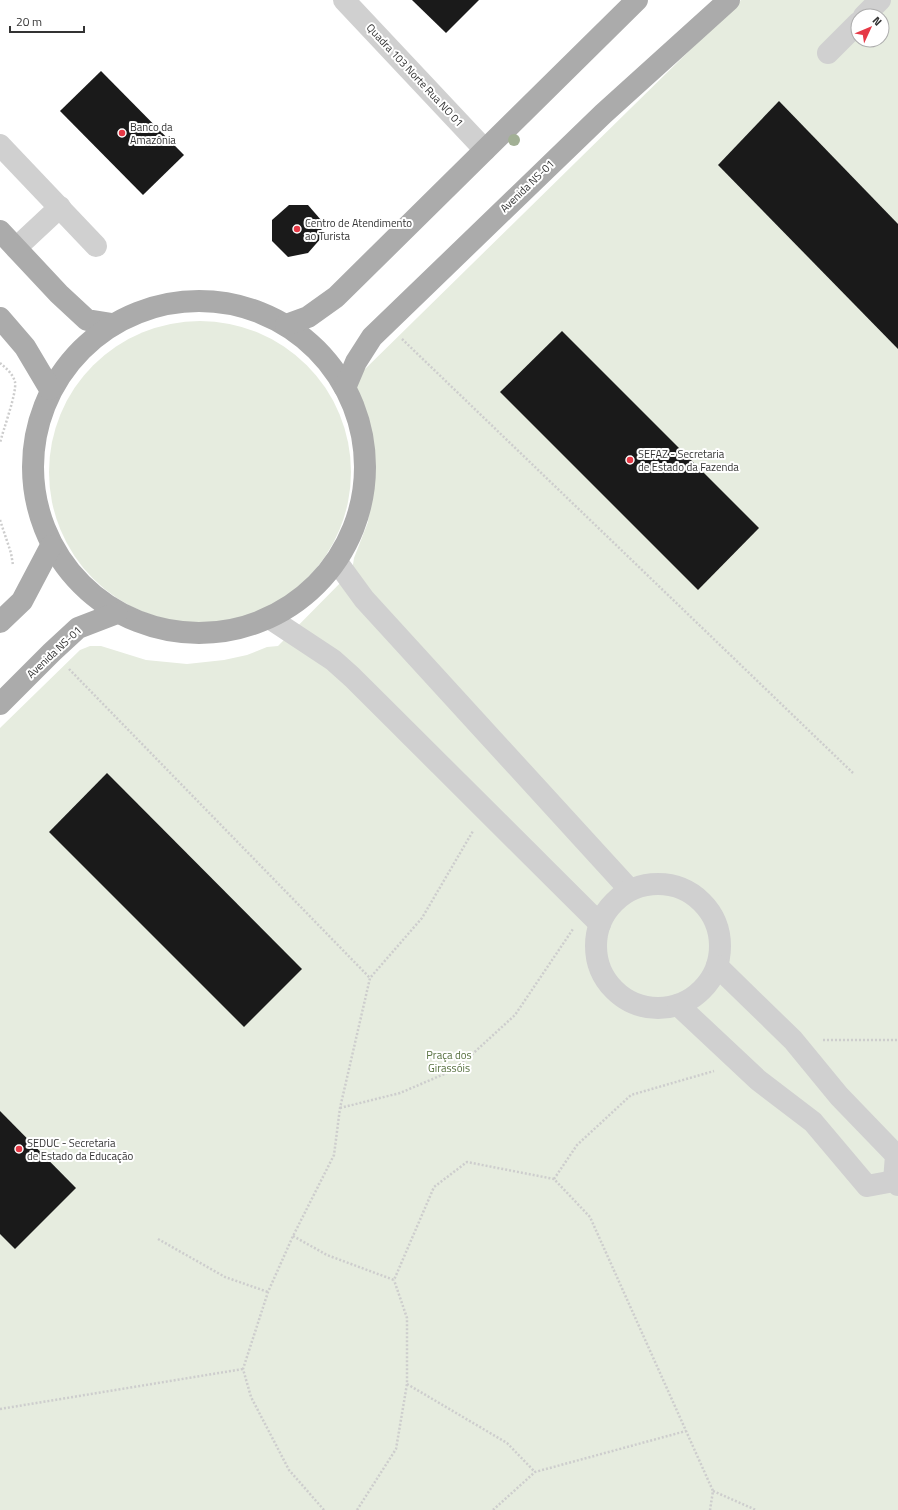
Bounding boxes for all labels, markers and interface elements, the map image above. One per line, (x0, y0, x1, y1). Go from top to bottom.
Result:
scale bar (10, 8, 84, 34)
north arrow (850, 8, 890, 48)
text: 20 m (16, 12, 42, 31)
text: N (869, 13, 886, 29)
street label: Quadra 103 Norte Rua NO 01 (363, 20, 467, 130)
place label: Banco da Amazônia (130, 119, 176, 148)
marker: Banco da Amazônia (117, 128, 127, 138)
street label: Avenida NS-01 (496, 156, 558, 216)
place label: Centro de Atendimento ao Turista (305, 215, 412, 244)
marker: Centro de Atendimento ao Turista (292, 224, 302, 234)
place label: SEFAZ - Secretaria de Estado da Fazenda (638, 446, 739, 475)
marker: SEFAZ - Secretaria de Estado da Fazenda (625, 455, 635, 465)
street label: Avenida NS-01 (23, 622, 85, 682)
park label: Praça dos Girassóis (426, 1047, 472, 1076)
place label: SEDUC - Secretaria de Estado da Educação (27, 1135, 133, 1164)
marker: SEDUC - Secretaria de Estado da Educação (14, 1144, 24, 1154)

